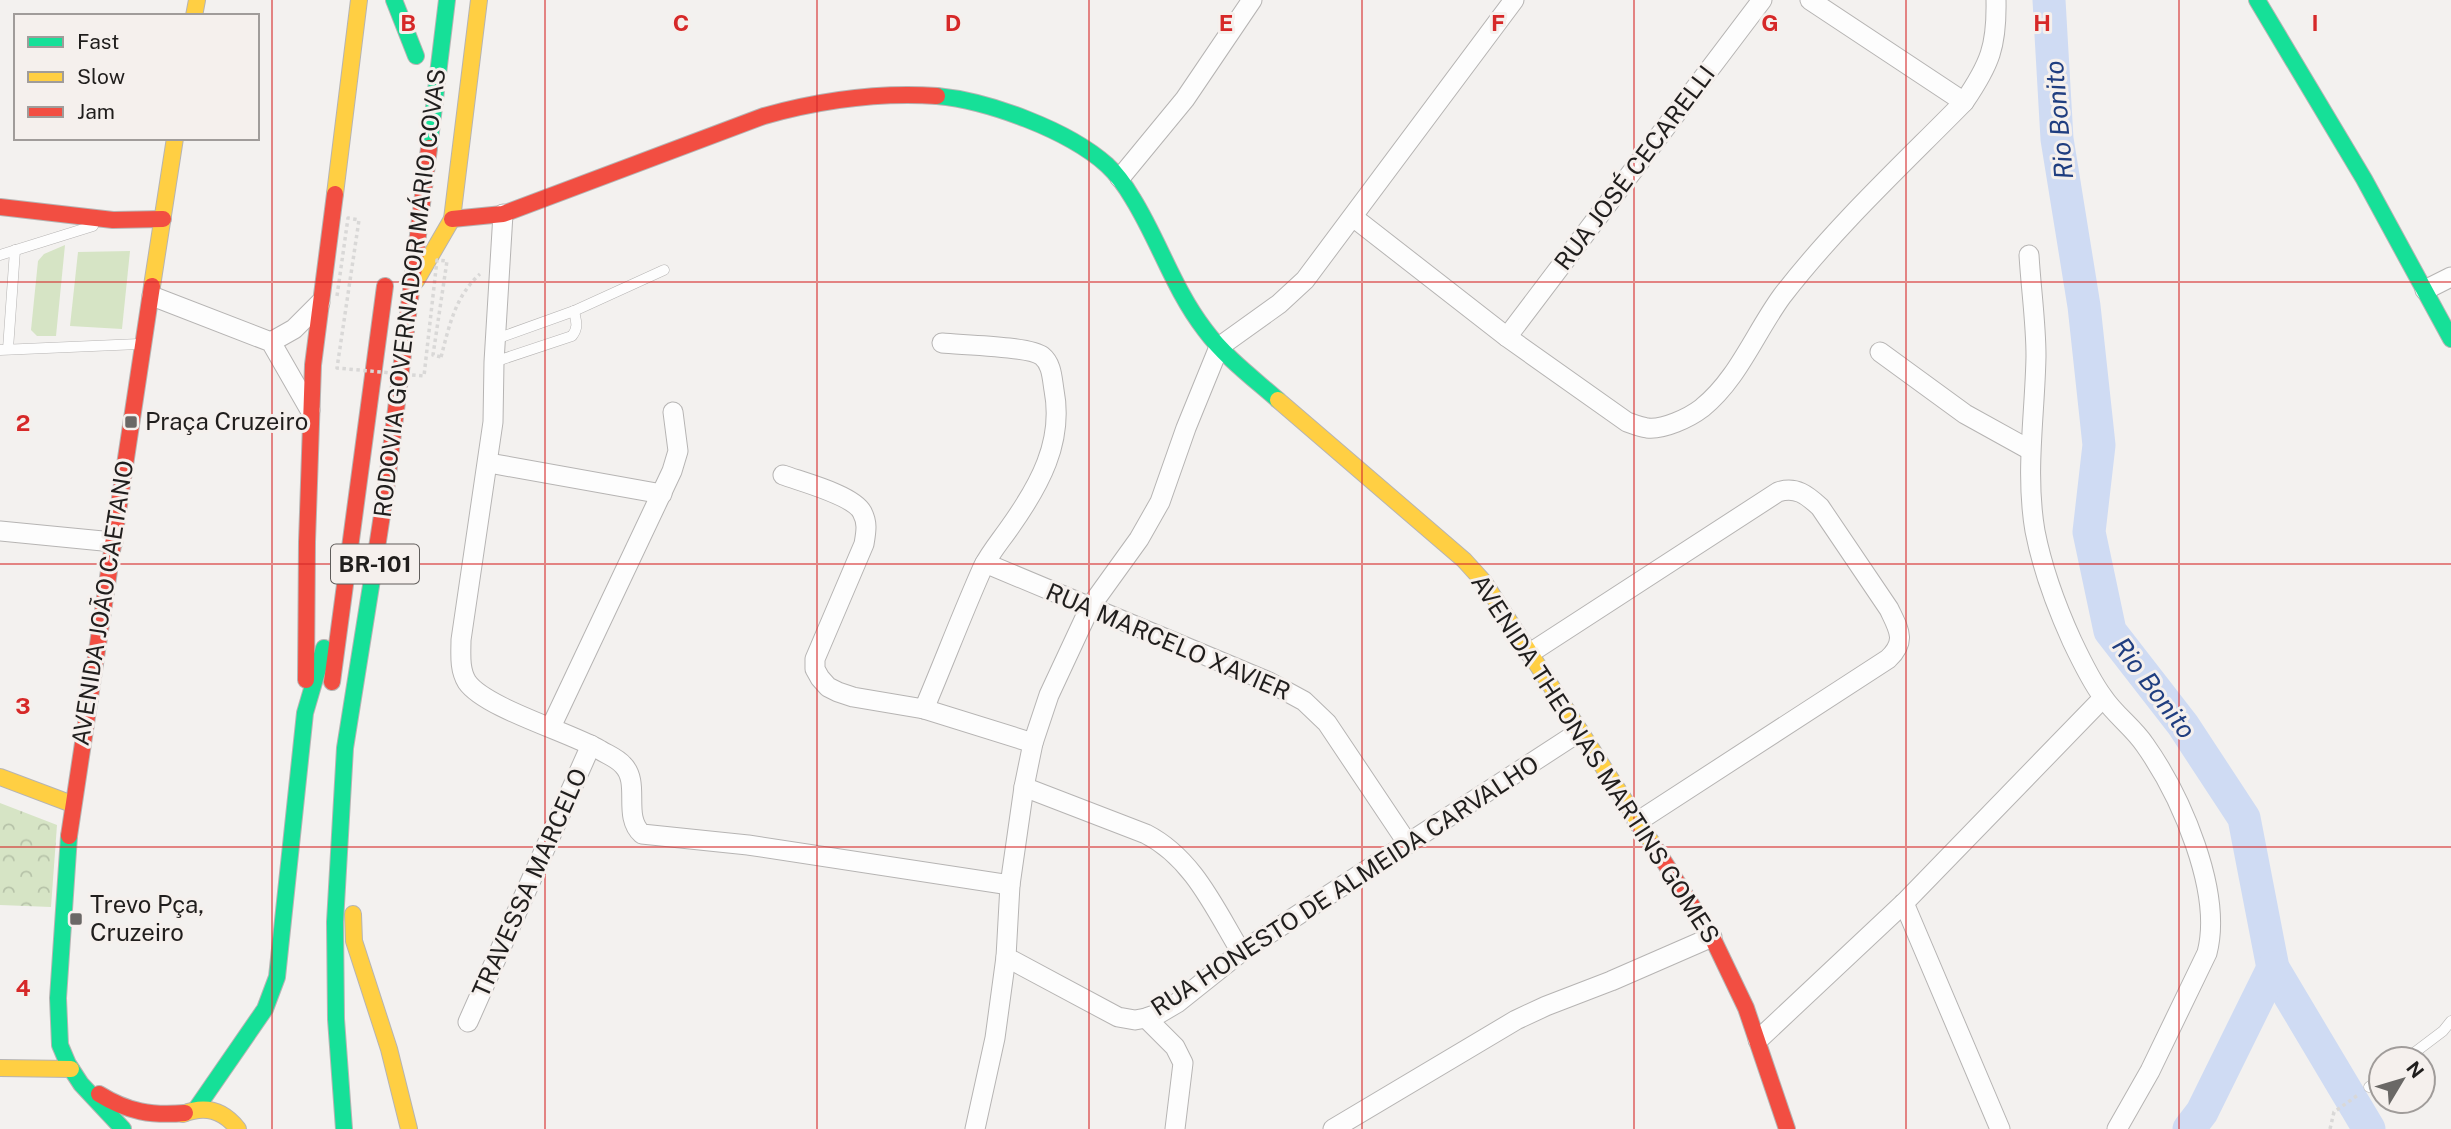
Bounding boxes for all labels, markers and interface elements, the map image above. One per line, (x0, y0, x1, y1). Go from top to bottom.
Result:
text: B (400, 9, 416, 36)
text: C (673, 9, 689, 36)
text: D (945, 9, 961, 36)
text: E (1219, 9, 1233, 36)
text: F (1491, 9, 1505, 36)
text: G (1761, 9, 1779, 36)
text: H (2033, 9, 2051, 36)
text: I (2311, 9, 2319, 36)
legend (14, 14, 259, 140)
text: Fast (77, 29, 119, 54)
street label: RUA JOSÉ CECARELLI (1548, 60, 1720, 275)
water label: Rio Bonito (2038, 60, 2079, 181)
text: Slow (77, 64, 125, 89)
street label: RODOVIA GOVERNADOR MÁRIO COVAS (368, 67, 450, 519)
text: Jam (77, 99, 115, 124)
place label: Praça Cruzeiro (145, 407, 308, 435)
text: 2 (16, 409, 30, 436)
marker: Praça Cruzeiro (123, 414, 139, 430)
street label: AVENIDA JOÃO CAETANO (66, 458, 138, 747)
road number: BR-101 (331, 544, 419, 584)
street label: AVENIDA THEONAS MARTINS GOMES (1466, 569, 1726, 948)
street label: RUA MARCELO XAVIER (1042, 577, 1295, 705)
water label: Rio Bonito (2106, 631, 2203, 744)
text: 3 (15, 692, 31, 719)
street label: RUA HONESTO DE ALMEIDA CARVALHO (1146, 749, 1543, 1021)
street label: TRAVESSA MARCELO (466, 764, 592, 1001)
place label: Trevo Pça, Cruzeiro (90, 890, 204, 946)
marker: Trevo Pça, Cruzeiro (68, 911, 84, 927)
text: 4 (15, 974, 31, 1001)
north arrow (2367, 1045, 2437, 1115)
text: N (2402, 1057, 2429, 1082)

